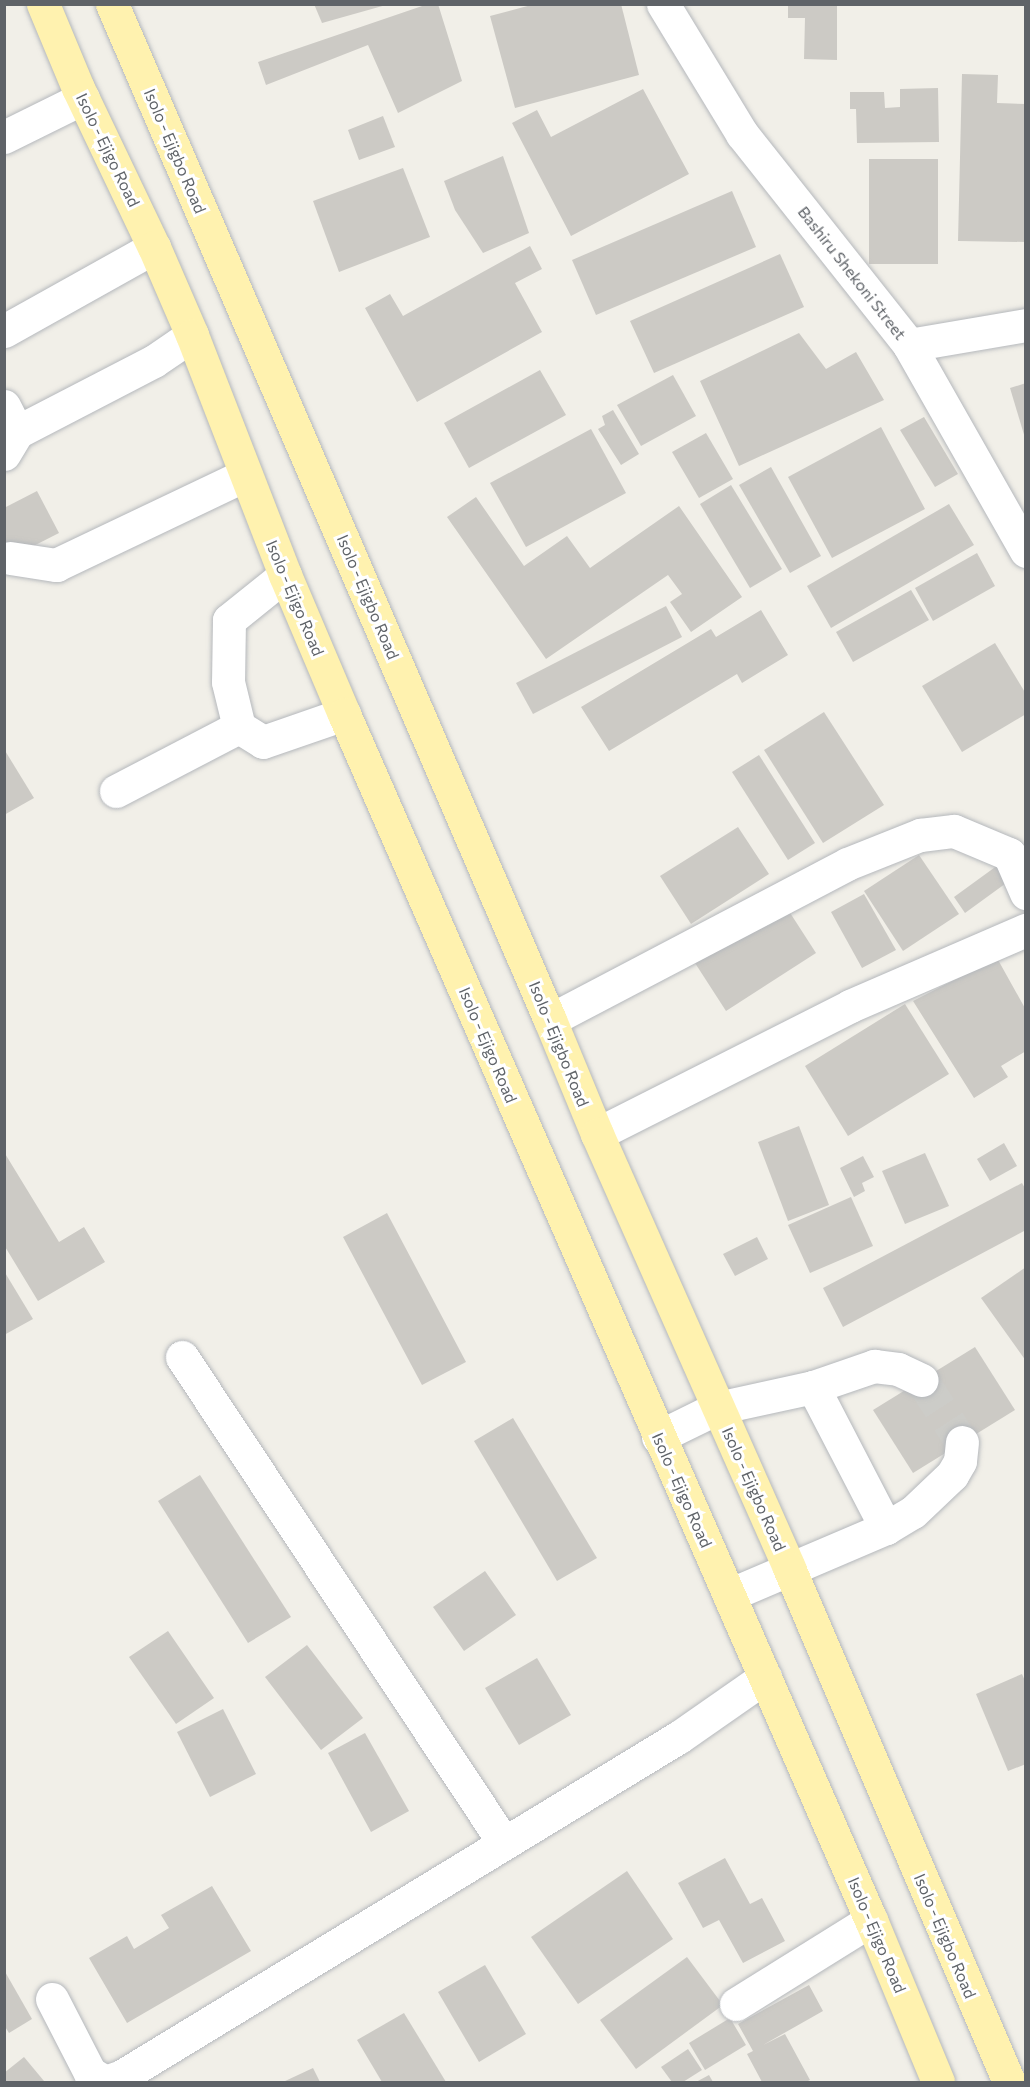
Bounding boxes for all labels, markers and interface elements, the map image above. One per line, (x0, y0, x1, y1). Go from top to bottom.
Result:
street label: Isolo - Ejigbo Road (140, 86, 210, 216)
street label: Isolo - Ejigo Road (72, 90, 144, 210)
street label: Bashiru Shekoni Street (794, 202, 910, 344)
street label: Isolo - Ejigbo Road (333, 532, 403, 662)
street label: Isolo - Ejigo Road (262, 537, 328, 659)
street label: Isolo - Ejigbo Road (525, 978, 593, 1110)
street label: Isolo - Ejigo Road (455, 984, 521, 1106)
street label: Isolo - Ejigbo Road (718, 1424, 790, 1554)
street label: Isolo - Ejigo Road (648, 1429, 716, 1551)
street label: Isolo - Ejigbo Road (910, 1871, 980, 2001)
street label: Isolo - Ejigo Road (844, 1874, 910, 1996)

